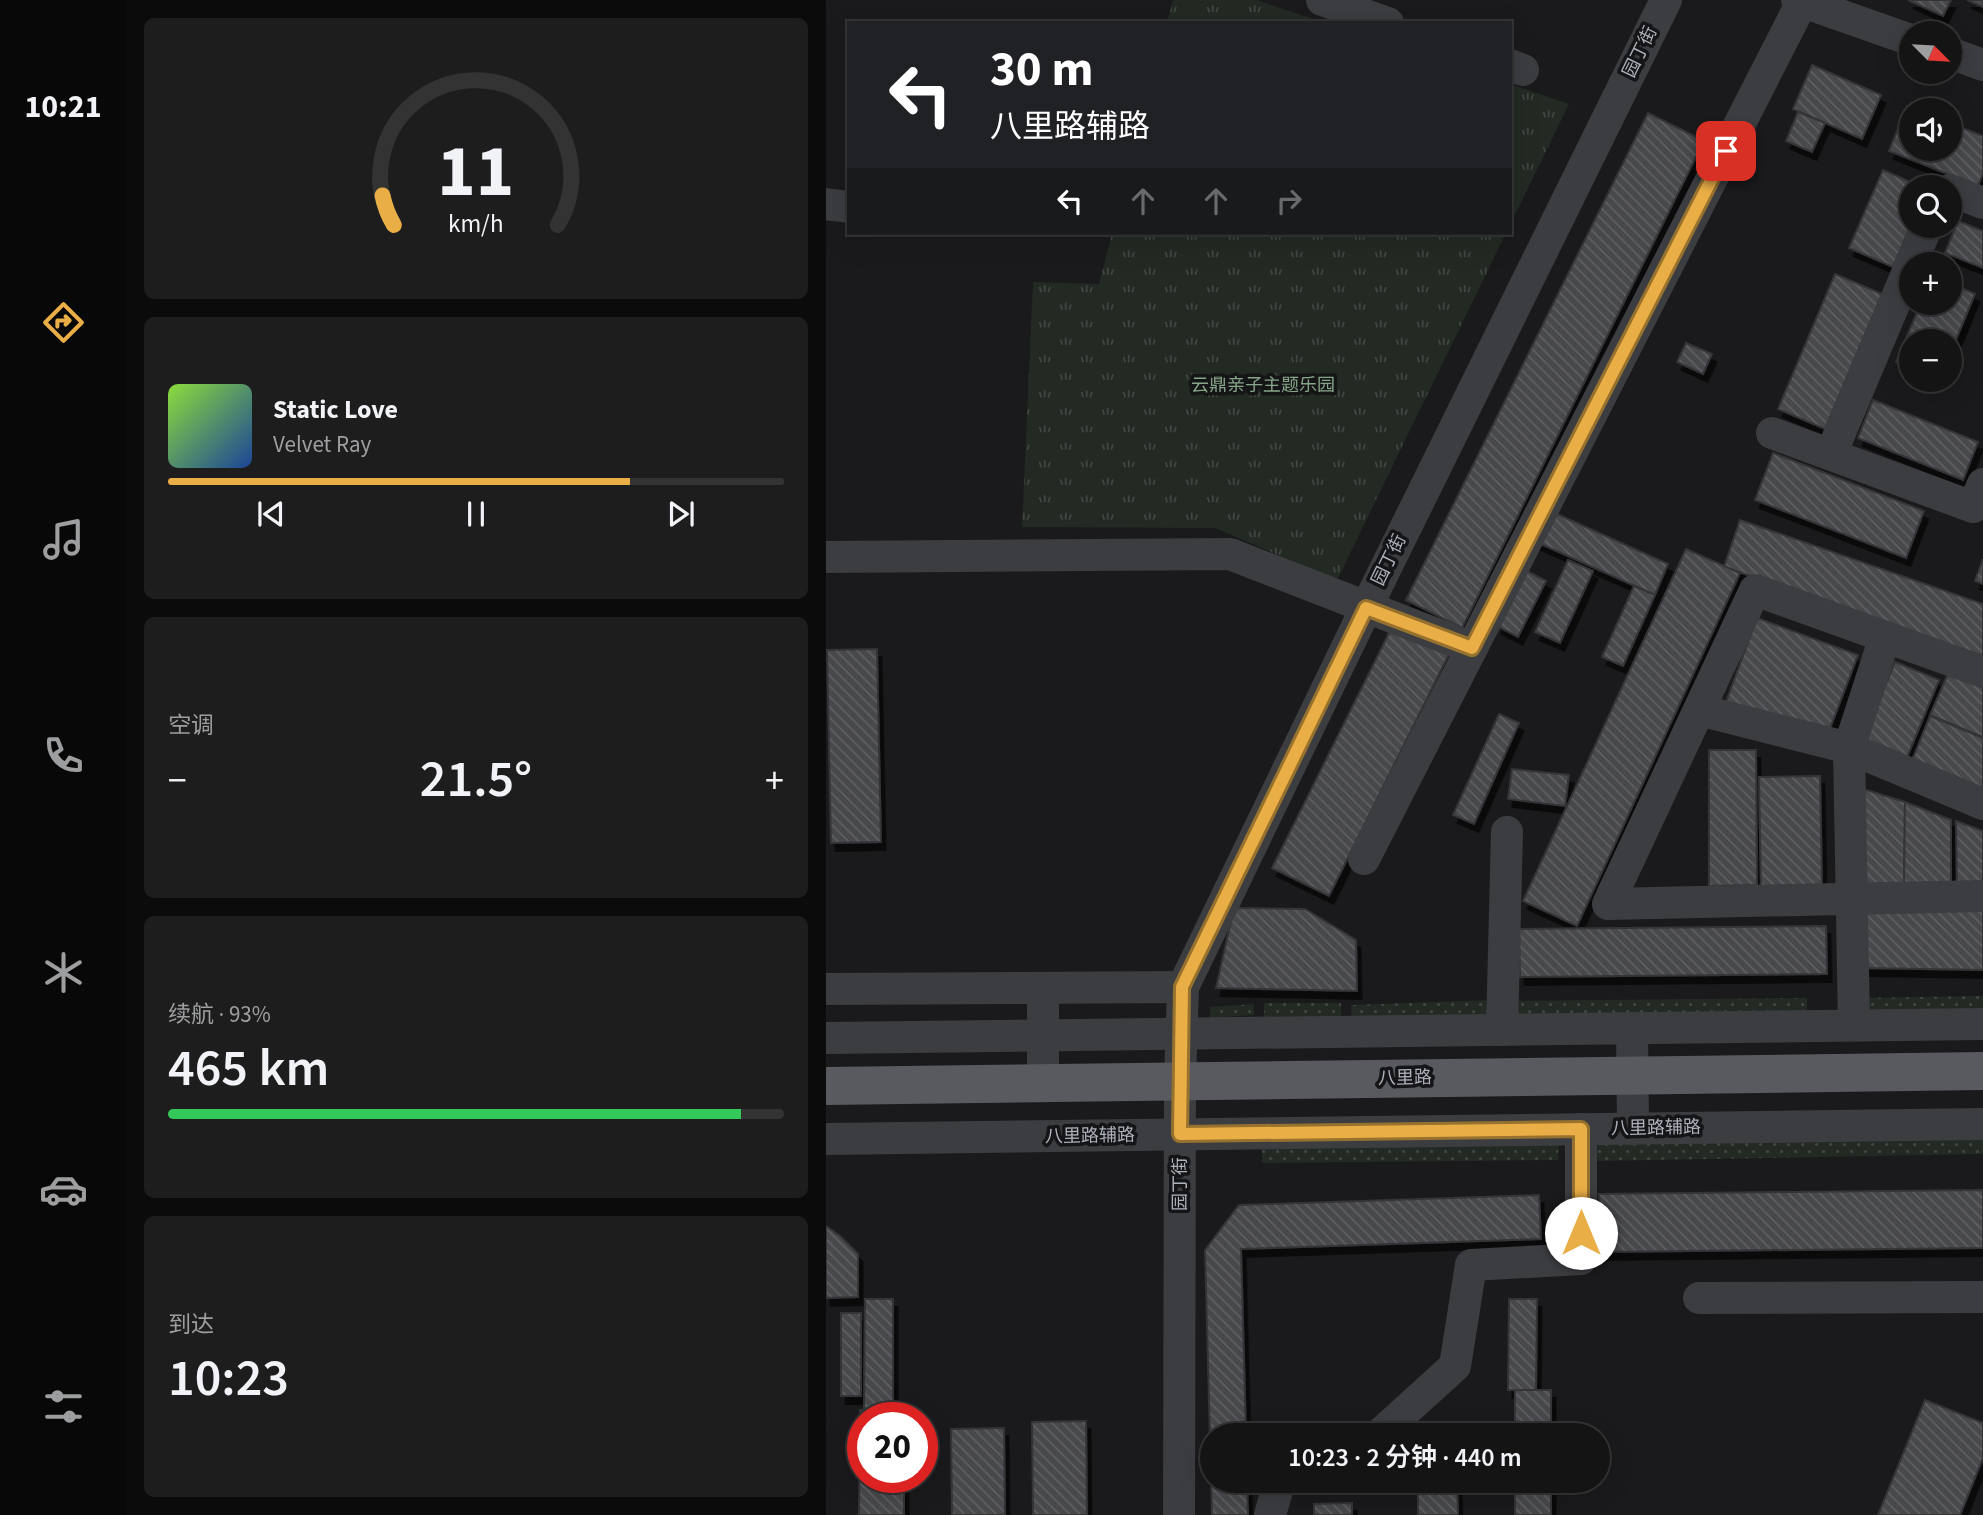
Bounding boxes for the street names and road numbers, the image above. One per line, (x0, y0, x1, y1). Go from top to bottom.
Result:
street label: 园丁街 (1617, 22, 1663, 82)
street label: 园丁街 (1366, 530, 1412, 590)
street label: 八里路 (1378, 1065, 1432, 1091)
street label: 八里路辅路 (1611, 1115, 1701, 1141)
street label: 八里路辅路 (1045, 1123, 1135, 1149)
street label: 园丁街 (1168, 1157, 1193, 1211)

